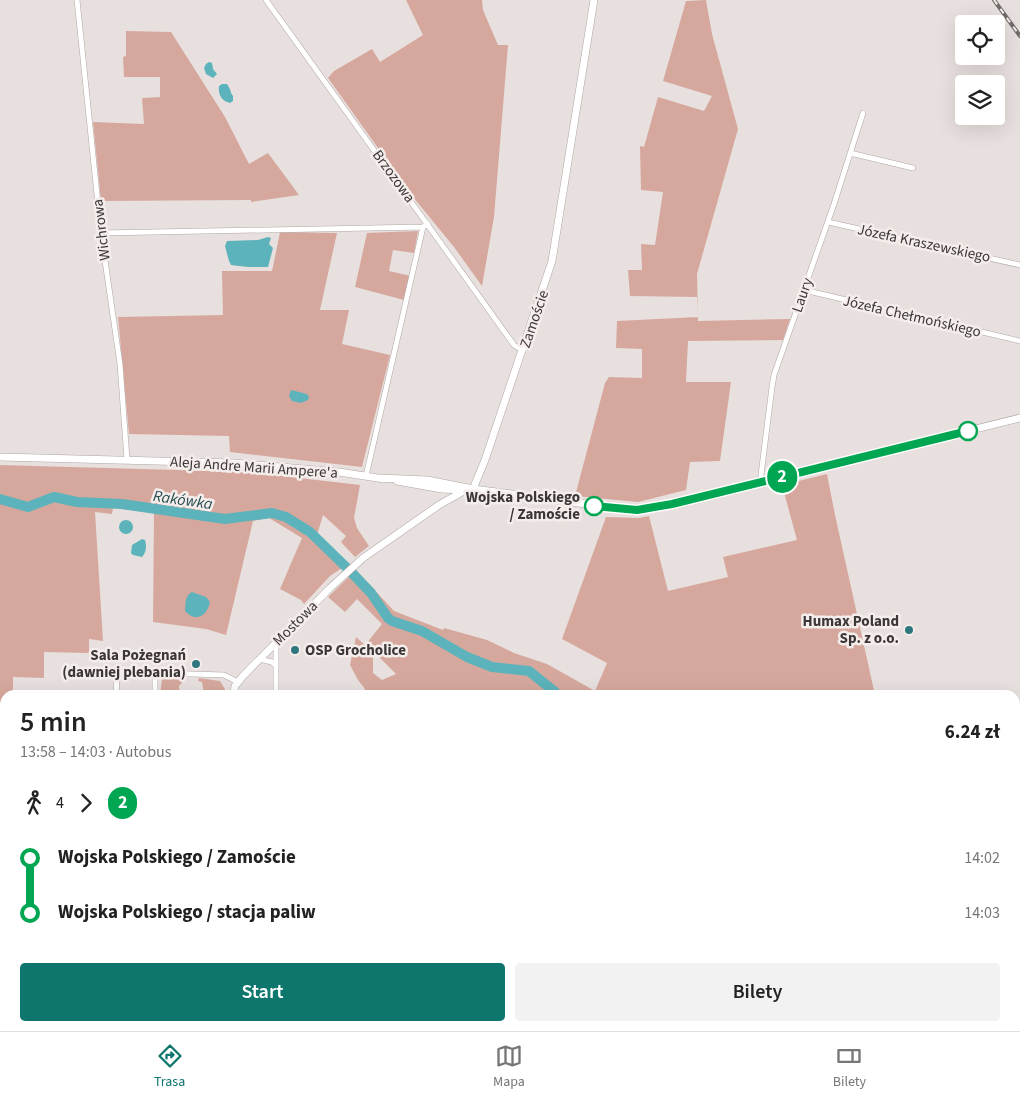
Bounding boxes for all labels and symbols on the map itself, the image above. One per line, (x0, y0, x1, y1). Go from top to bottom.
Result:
street label: Brzozowa (367, 146, 420, 207)
street label: Wichrowa (87, 198, 116, 262)
street label: Józefa Kraszewskiego (855, 219, 992, 268)
street label: Laury (787, 275, 818, 315)
street label: Zamoście (515, 287, 554, 351)
street label: Józefa Chełmońskiego (841, 290, 983, 343)
unlabelled marker (958, 421, 978, 441)
street label: Aleja Andre Marii Ampere'a (169, 451, 339, 484)
line badge: 2 (766, 461, 798, 493)
water label: Rakówka (152, 485, 215, 515)
place label: Wojska Polskiego / Zamoście (466, 487, 580, 525)
marker: Wojska Polskiego / Zamoście (584, 496, 604, 516)
street label: Mostowa (268, 596, 323, 651)
place label: Humax Poland Sp. z o.o. (803, 611, 899, 649)
marker: Humax Poland Sp. z o.o. (903, 624, 915, 636)
place label: OSP Grocholice (305, 640, 406, 661)
marker: OSP Grocholice (289, 644, 301, 656)
place label: Sala Pożegnań (dawniej plebania) (62, 645, 186, 683)
marker: Sala Pożegnań (dawniej plebania) (190, 658, 202, 670)

